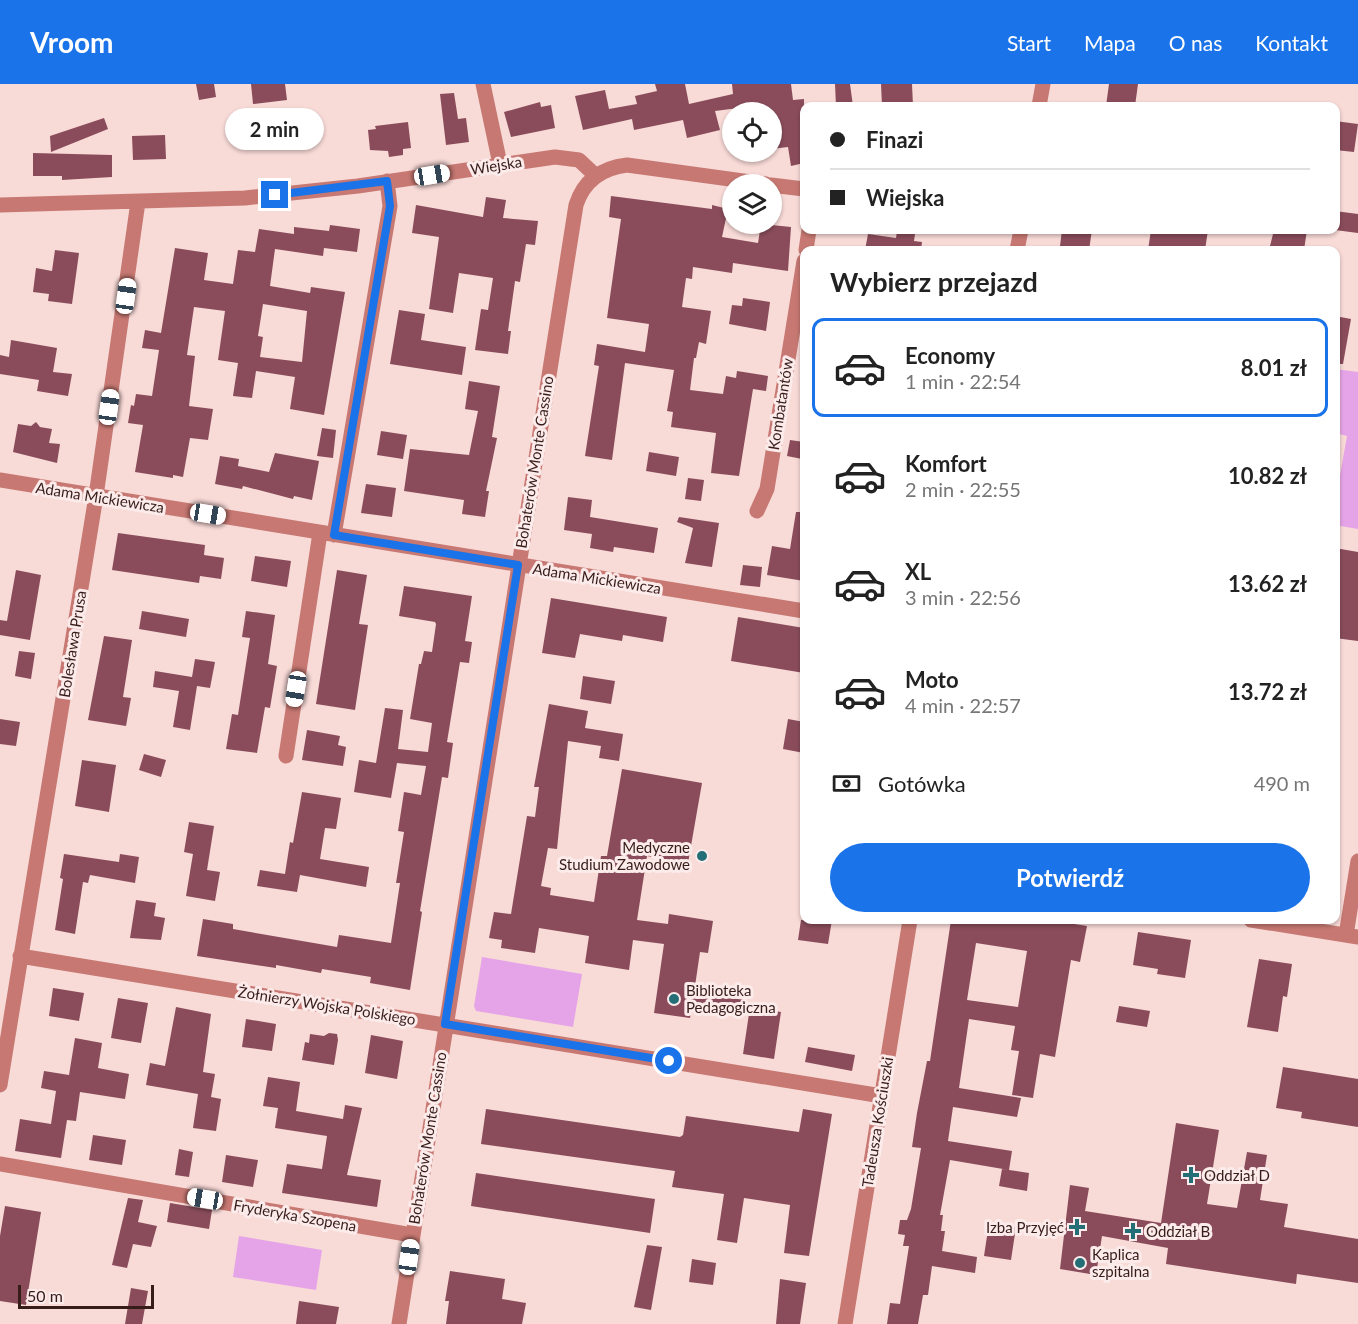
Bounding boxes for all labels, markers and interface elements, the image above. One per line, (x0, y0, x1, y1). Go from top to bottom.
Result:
text: Vroom (30, 25, 114, 59)
text: Start (1007, 30, 1051, 55)
text: Mapa (1084, 30, 1136, 55)
text: O nas (1169, 30, 1222, 55)
text: Kontakt (1255, 30, 1328, 55)
map controls (722, 102, 782, 234)
button: locate (722, 102, 782, 162)
callout: 2 min (226, 108, 324, 150)
text: 2 min (250, 117, 299, 141)
text: Finazi (866, 126, 923, 153)
street label: Wiejska (469, 152, 523, 178)
car (413, 163, 451, 187)
button: layers (722, 174, 782, 234)
route end (261, 181, 288, 208)
text: Wiejska (866, 184, 945, 211)
text: Wybierz przejazd (830, 265, 1038, 298)
car (115, 277, 137, 315)
icon: car (833, 341, 887, 395)
text: Economy (905, 342, 995, 369)
text: 8.01 zł (1241, 354, 1307, 381)
street label: Kombatantów (764, 357, 796, 451)
text: 1 min · 22:54 (905, 369, 1021, 393)
street label: Bohaterów Monte Cassino (511, 374, 557, 550)
car (98, 388, 120, 426)
icon: car (833, 449, 887, 503)
text: Komfort (905, 450, 987, 477)
text: 10.82 zł (1228, 462, 1307, 489)
text: 2 min · 22:55 (905, 477, 1021, 501)
street label: Adama Mickiewicza (34, 478, 166, 516)
car (189, 502, 227, 526)
icon: car (833, 557, 887, 611)
text: XL (905, 558, 931, 585)
street label: Adama Mickiewicza (531, 559, 663, 597)
text: 13.62 zł (1228, 570, 1307, 597)
text: 3 min · 22:56 (905, 585, 1021, 609)
street label: Bolesława Prusa (55, 589, 89, 699)
icon: car (833, 665, 887, 719)
text: Moto (905, 666, 959, 693)
car (284, 670, 308, 708)
text: 13.72 zł (1228, 678, 1307, 705)
text: 4 min · 22:57 (905, 693, 1021, 717)
icon: cash (830, 767, 863, 800)
text: Gotówka (878, 770, 966, 797)
text: 490 m (1254, 771, 1310, 795)
place label: Medyczne Studium Zawodowe (559, 838, 690, 873)
button: Potwierdź (830, 843, 1310, 912)
marker: Medyczne Studium Zawodowe (695, 849, 709, 863)
place label: Biblioteka Pedagogiczna (686, 981, 776, 1016)
street label: Żołnierzy Wojska Polskiego (237, 982, 417, 1028)
marker: Biblioteka Pedagogiczna (667, 992, 681, 1006)
route start (655, 1047, 682, 1074)
street label: Bohaterów Monte Cassino (404, 1050, 450, 1226)
street label: Tadeusza Kościuszki (858, 1055, 896, 1189)
marker: Oddział D (1182, 1166, 1200, 1184)
place label: Oddział D (1204, 1166, 1270, 1184)
car (186, 1187, 224, 1211)
street label: Fryderyka Szopena (232, 1195, 358, 1235)
place label: Izba Przyjęć (986, 1218, 1064, 1236)
marker: Izba Przyjęć (1068, 1218, 1086, 1236)
marker: Oddział B (1124, 1222, 1142, 1240)
place label: Oddział B (1146, 1222, 1210, 1240)
car (398, 1238, 420, 1276)
place label: Kaplica szpitalna (1092, 1245, 1149, 1280)
marker: Kaplica szpitalna (1073, 1256, 1087, 1270)
scale bar (18, 1282, 154, 1310)
text: 50 m (27, 1286, 63, 1305)

